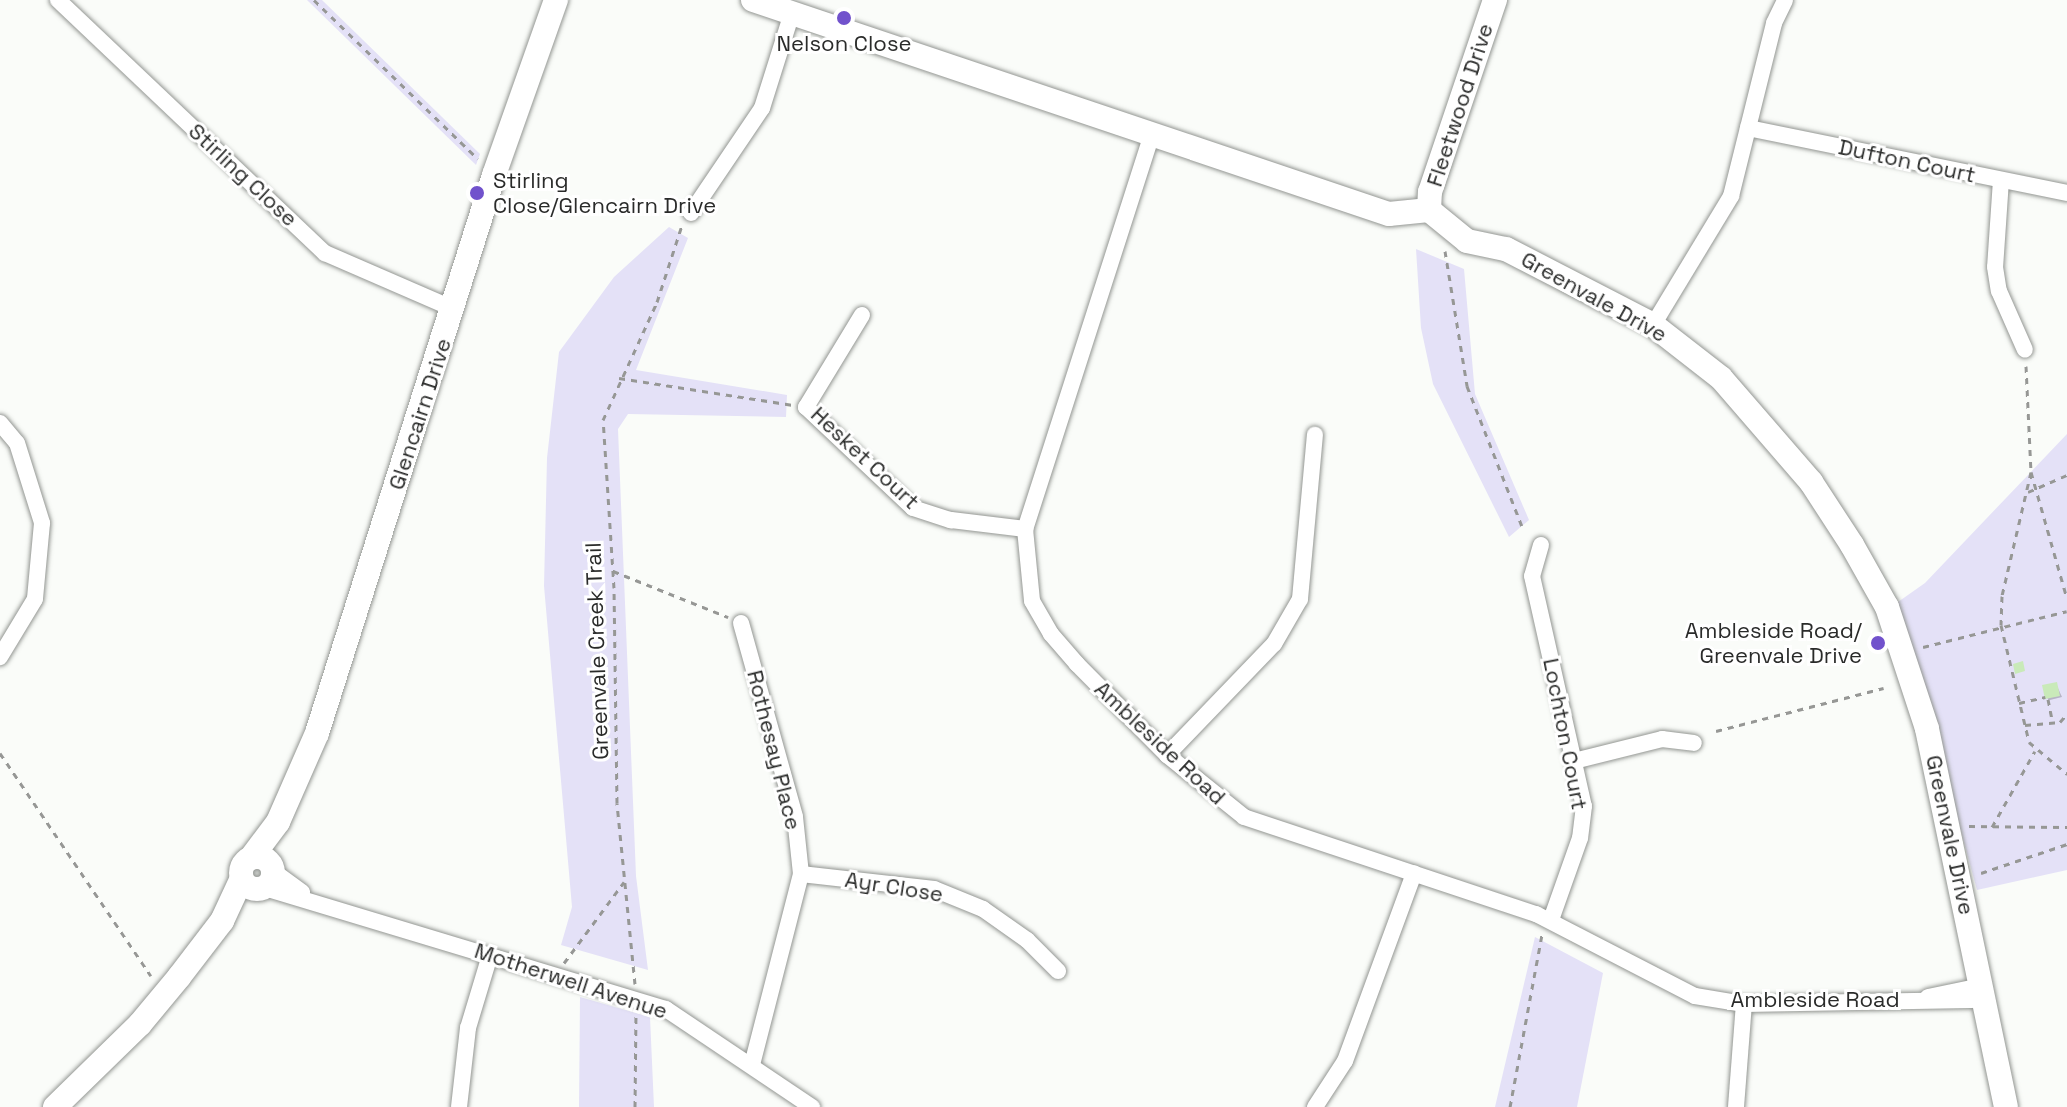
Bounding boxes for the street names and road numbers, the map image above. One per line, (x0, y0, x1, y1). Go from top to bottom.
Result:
street label: Fleetwood Drive (1421, 20, 1499, 190)
street label: Stirling Close (183, 118, 303, 232)
street label: Dufton Court (1836, 134, 1978, 188)
street label: Greenvale Drive (1517, 246, 1671, 348)
street label: Glencairn Drive (383, 335, 457, 493)
street label: Hesket Court (805, 401, 925, 515)
street label: Greenvale Creek Trail (580, 542, 614, 760)
street label: Lochton Court (1537, 656, 1593, 812)
street label: Rothesay Place (741, 667, 807, 833)
street label: Ambleside Road (1089, 676, 1231, 810)
street label: Greenvale Drive (1920, 753, 1980, 917)
street label: Ayr Close (843, 866, 945, 908)
street label: Motherwell Avenue (471, 937, 671, 1025)
street label: Ambleside Road (1730, 987, 1900, 1013)

